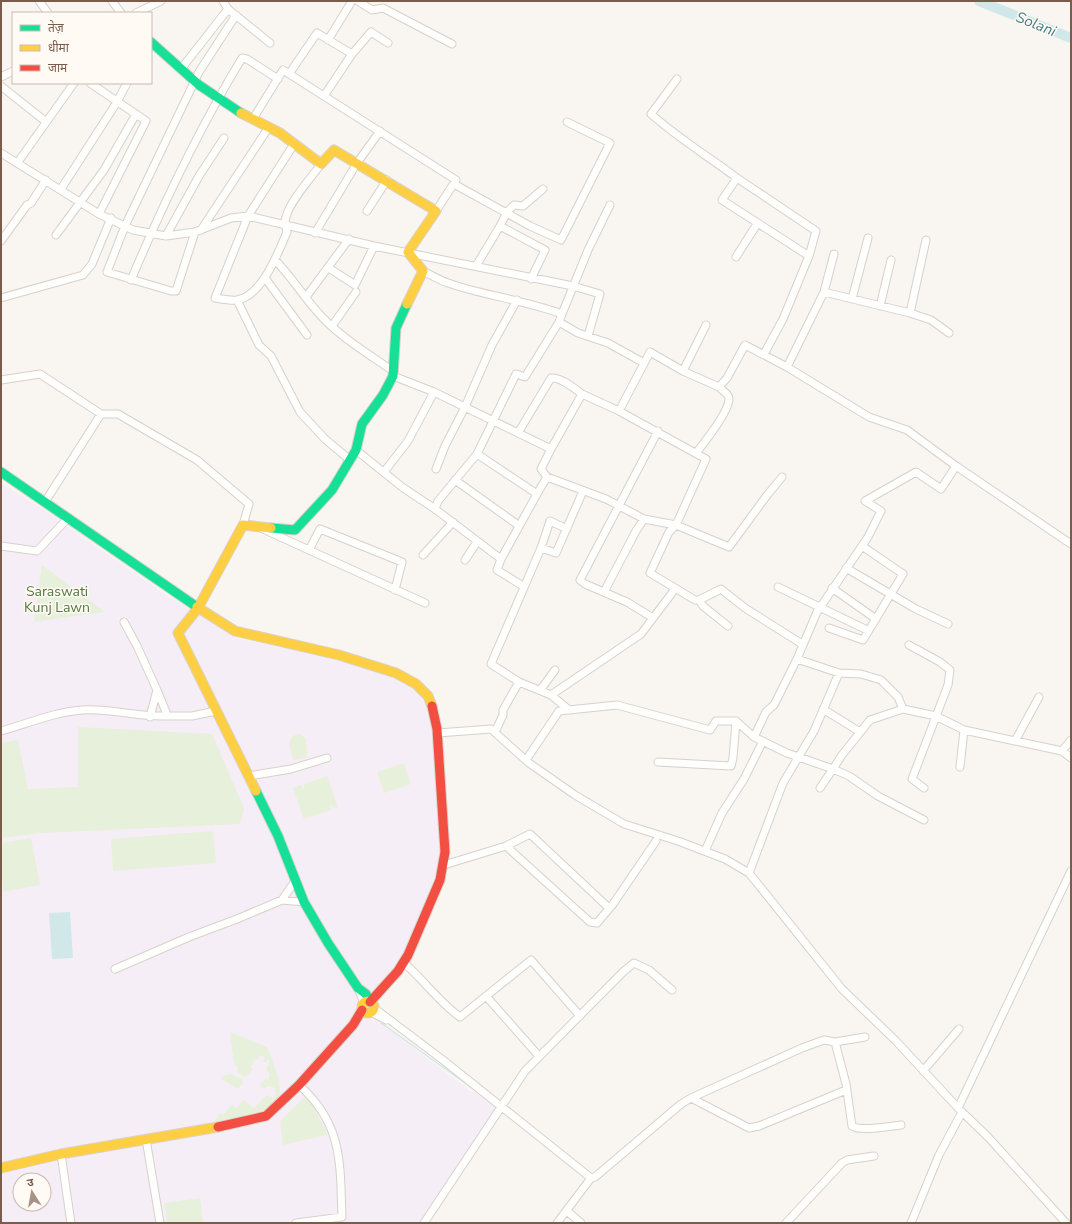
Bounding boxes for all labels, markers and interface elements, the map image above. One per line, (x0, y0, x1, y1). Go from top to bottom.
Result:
water label: Solani (1013, 7, 1060, 41)
legend (12, 12, 152, 84)
text: तेज़ (48, 20, 65, 36)
text: धीमा (48, 40, 70, 56)
text: जाम (48, 60, 68, 76)
park label: Saraswati Kunj Lawn (24, 582, 90, 617)
north arrow (12, 1172, 52, 1212)
text: उ (26, 1175, 35, 1191)

